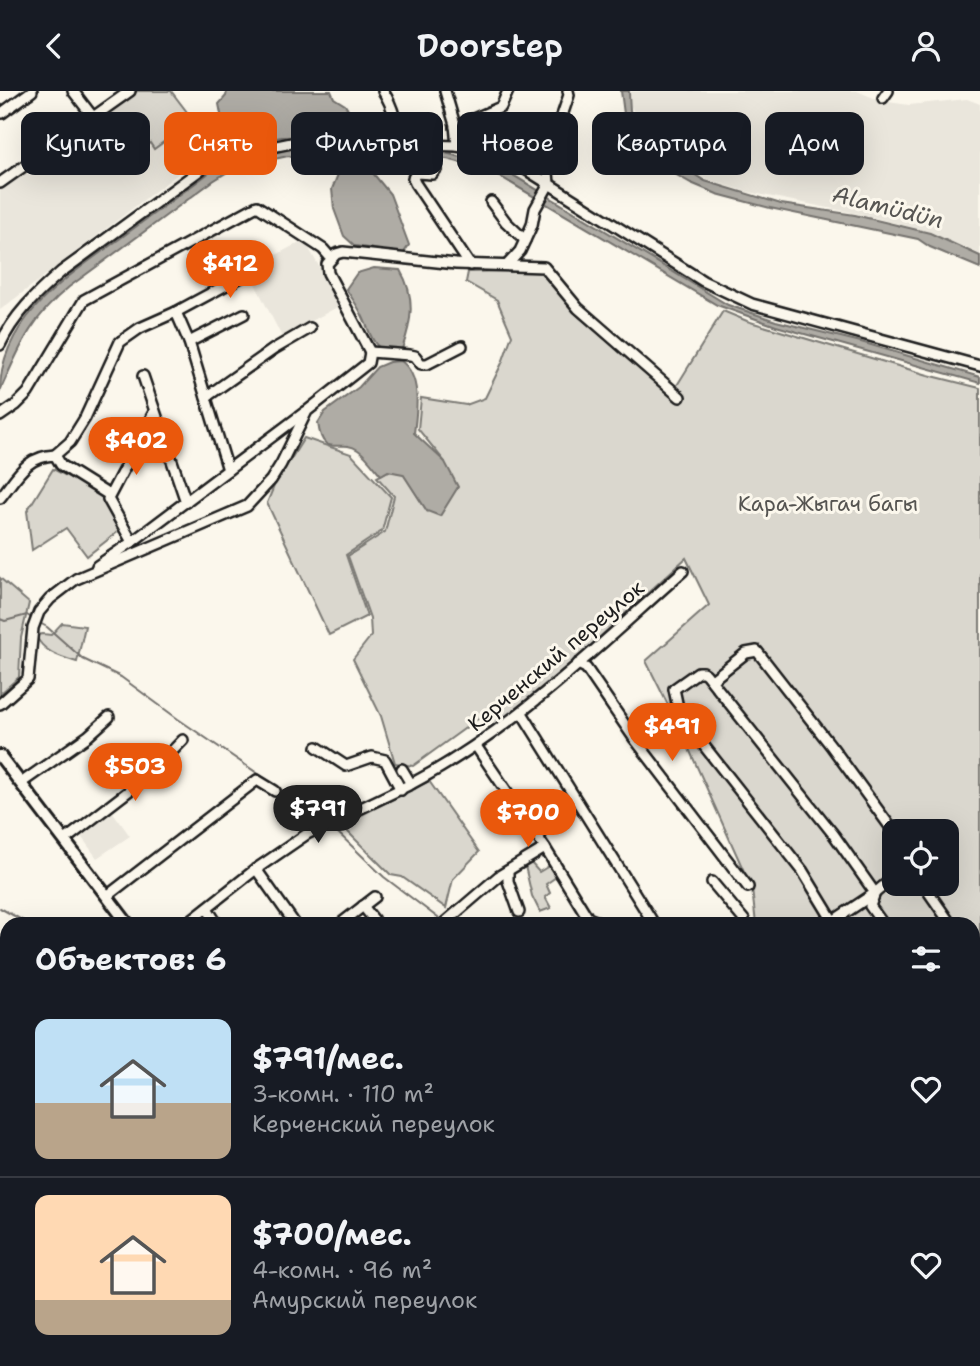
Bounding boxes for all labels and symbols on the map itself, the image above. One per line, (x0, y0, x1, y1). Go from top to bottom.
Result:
water label: Alamüdün (830, 179, 946, 235)
pin: $412 (189, 241, 271, 300)
pin: $402 (95, 417, 177, 477)
park label: Кара-Жыгач багы (738, 490, 918, 518)
street label: Керченский переулок (462, 574, 650, 738)
pin: $491 (631, 703, 713, 763)
pin: $503 (94, 743, 176, 803)
pin: $791 (277, 785, 359, 845)
pin: $700 (487, 789, 569, 849)

